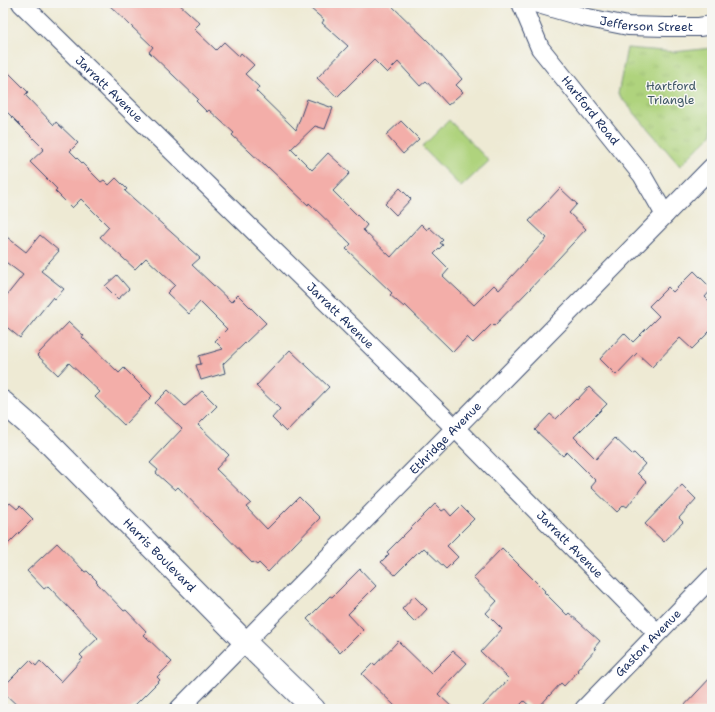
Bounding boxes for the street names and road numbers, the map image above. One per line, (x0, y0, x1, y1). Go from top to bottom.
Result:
street label: Jefferson Street (598, 13, 693, 35)
street label: Jarratt Avenue (72, 52, 146, 126)
street label: Hartford Road (558, 73, 623, 149)
street label: Jarratt Avenue (303, 279, 378, 353)
street label: Ethridge Avenue (406, 398, 485, 478)
street label: Jarratt Avenue (533, 507, 607, 582)
street label: Harris Boulevard (120, 515, 200, 596)
street label: Gaston Avenue (612, 606, 685, 680)

